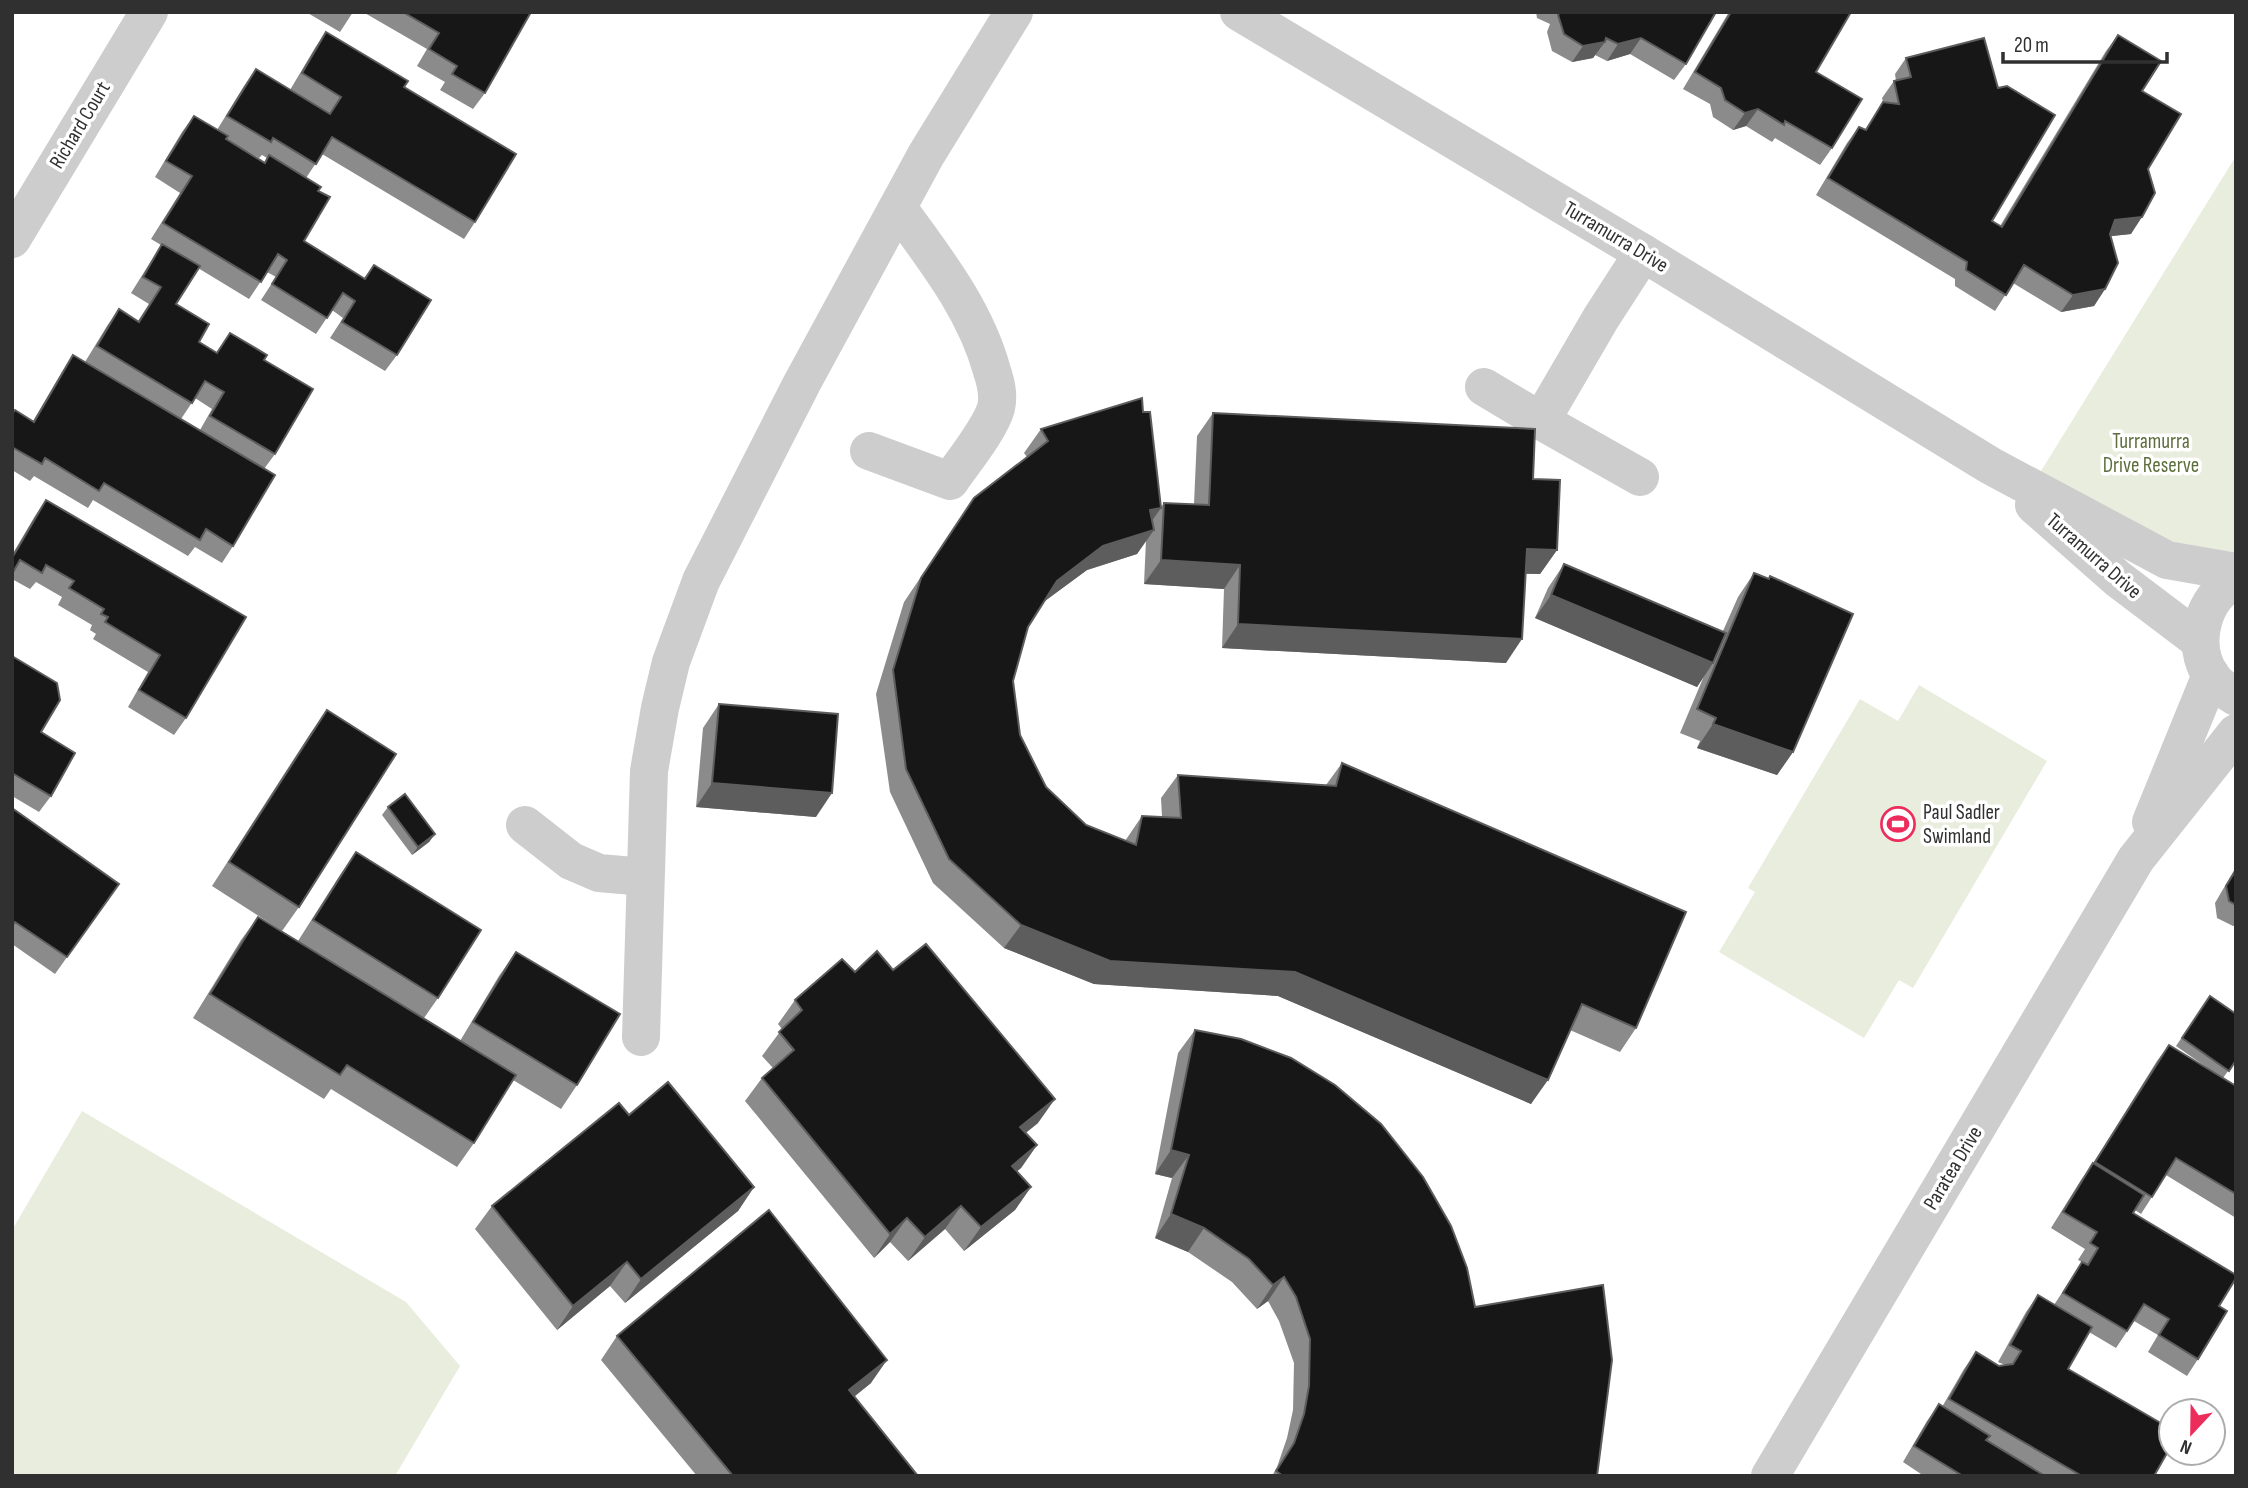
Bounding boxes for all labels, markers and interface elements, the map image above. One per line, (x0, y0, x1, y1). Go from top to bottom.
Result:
scale bar (2003, 21, 2168, 65)
text: 20 m (2014, 33, 2049, 58)
street label: Richard Court (44, 77, 116, 173)
street label: Turramurra Drive (1559, 196, 1673, 278)
park label: Turramurra Drive Reserve (2103, 429, 2199, 478)
street label: Turramurra Drive (2041, 508, 2147, 604)
place label: Paul Sadler Swimland (1923, 800, 2000, 849)
sports icon: Paul Sadler Swimland (1879, 805, 1917, 843)
street label: Paratea Drive (1918, 1122, 1988, 1214)
north arrow (2157, 1397, 2227, 1467)
text: N (2177, 1434, 2195, 1459)

